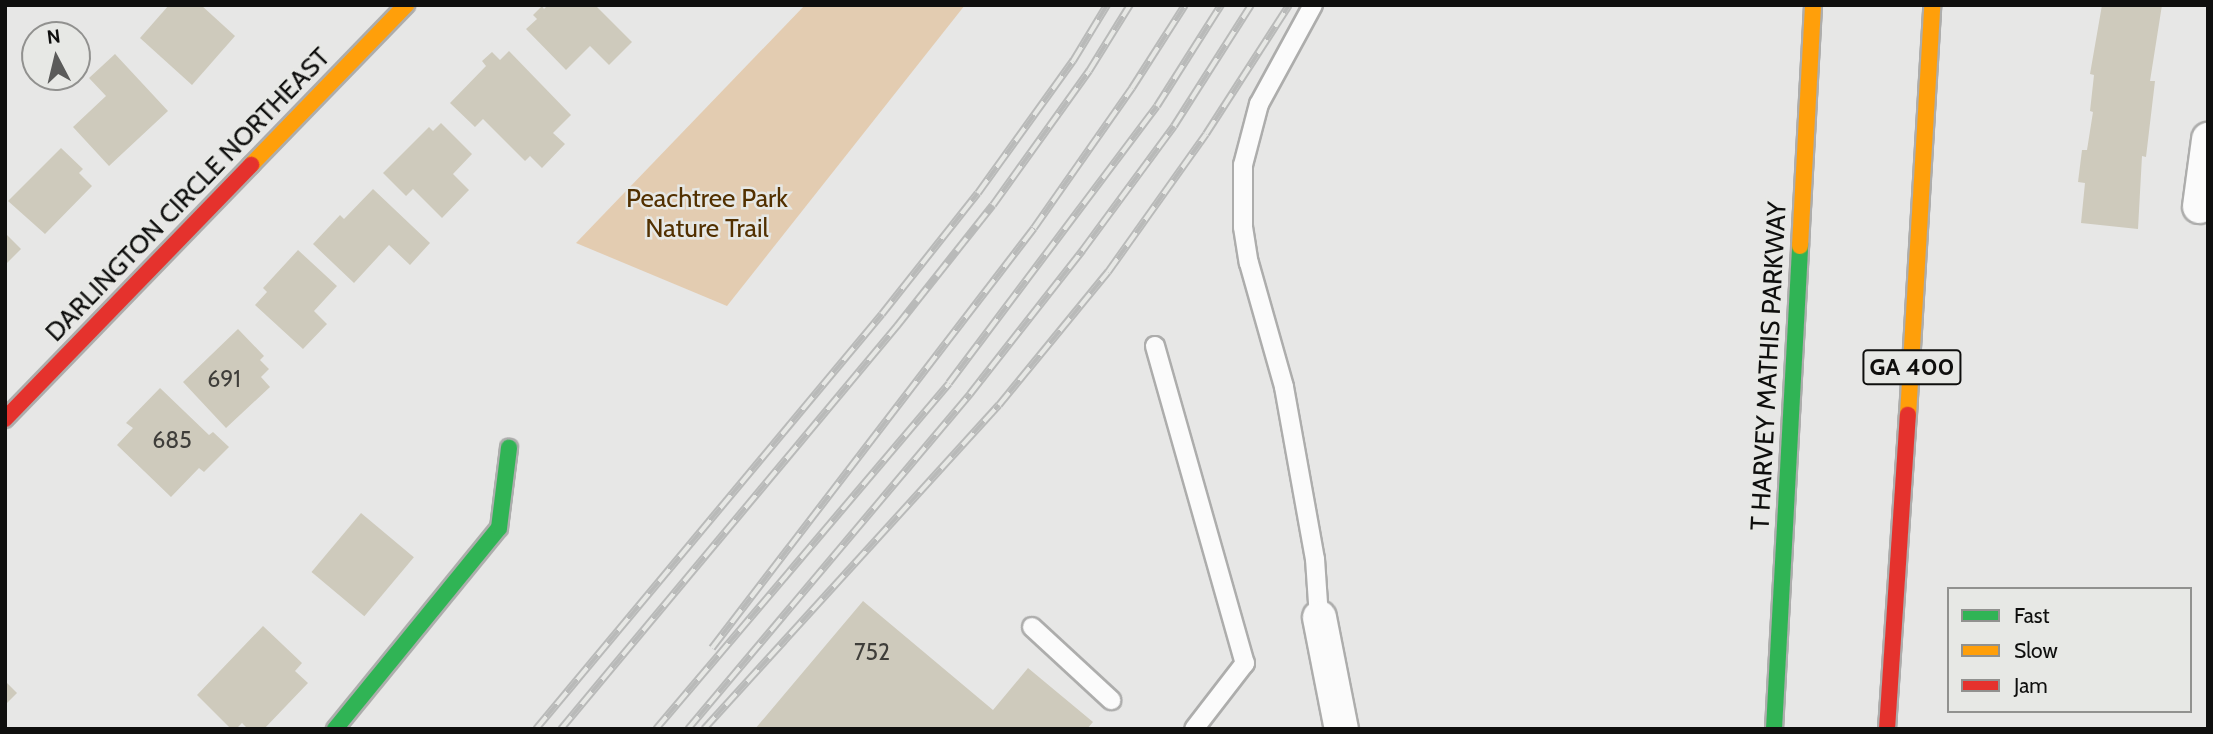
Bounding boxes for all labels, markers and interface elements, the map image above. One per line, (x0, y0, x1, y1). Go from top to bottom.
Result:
north arrow (21, 21, 91, 91)
text: N (46, 24, 62, 49)
street label: DARLINGTON CIRCLE NORTHEAST (39, 42, 337, 348)
park label: Peachtree Park Nature Trail (626, 183, 788, 244)
street label: T HARVEY MATHIS PARKWAY (1745, 201, 1793, 531)
road number: GA 400 (1861, 346, 1963, 388)
house number: 691 (207, 365, 241, 393)
house number: 685 (152, 426, 192, 454)
legend (1947, 587, 2192, 713)
text: Fast (2014, 603, 2050, 628)
house number: 752 (854, 638, 890, 666)
text: Slow (2014, 638, 2058, 663)
text: Jam (2014, 673, 2048, 698)

